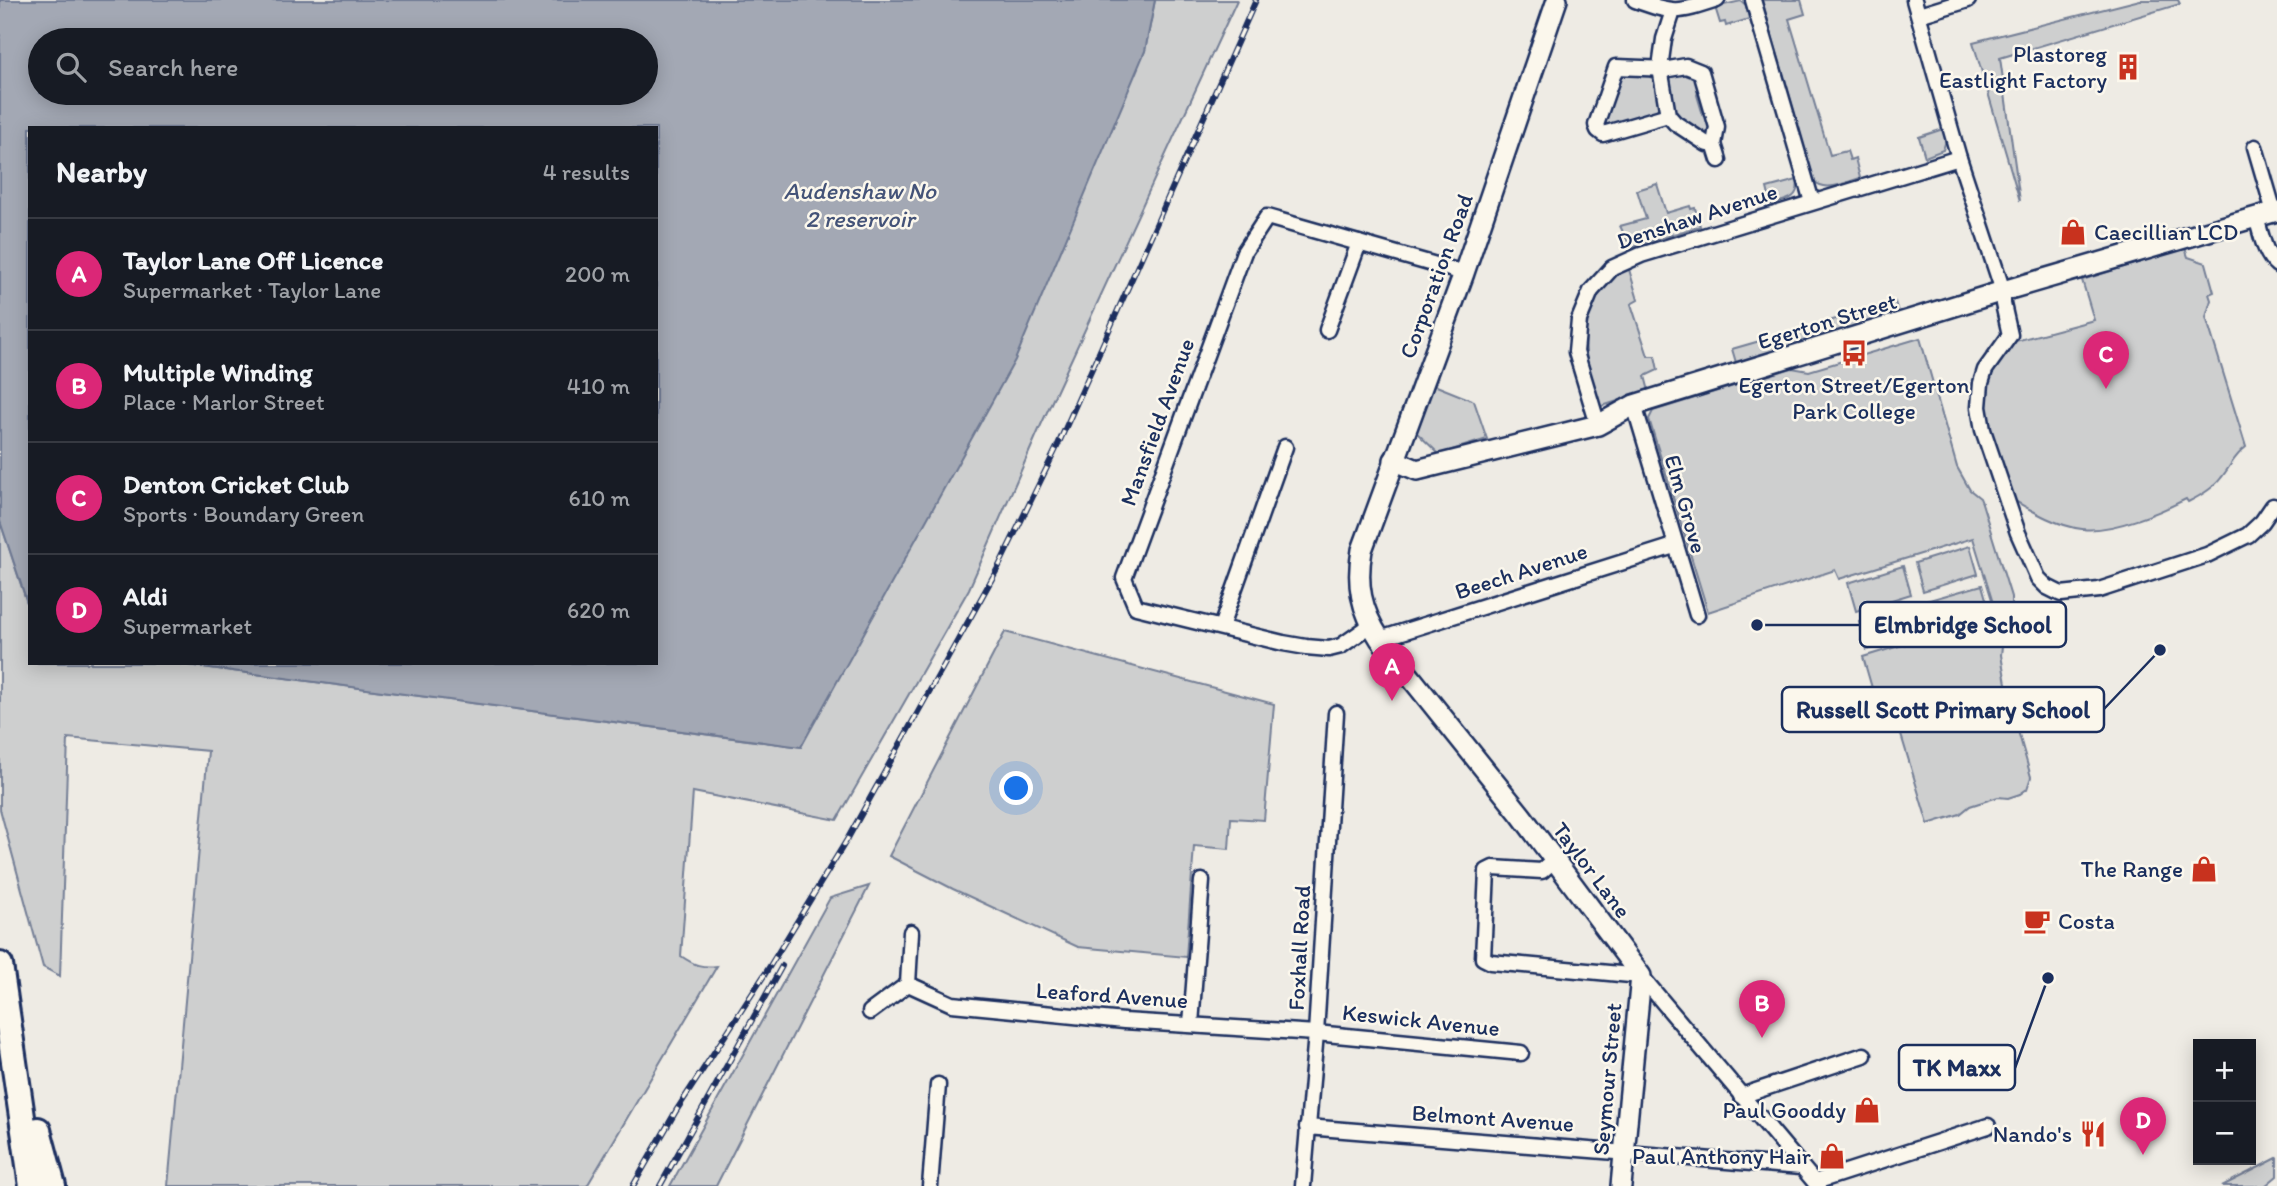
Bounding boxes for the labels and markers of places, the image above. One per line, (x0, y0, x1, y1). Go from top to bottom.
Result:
place label: Plastoreg Eastlight Factory (1939, 40, 2107, 94)
building icon: Plastoreg Eastlight Factory (2113, 52, 2143, 82)
shop icon: Caecillian LCD (2058, 217, 2088, 247)
place label: Caecillian LCD (2094, 218, 2238, 246)
pin: C (2083, 331, 2129, 389)
bus stop icon: Egerton Street/Egerton Park College (1839, 338, 1869, 368)
place label: Egerton Street/Egerton Park College (1738, 371, 1970, 425)
callout: Elmbridge School (1860, 602, 2066, 647)
pin: A (1369, 643, 1415, 701)
callout: Russell Scott Primary School (1782, 687, 2104, 732)
shop icon: The Range (2189, 854, 2219, 884)
place label: The Range (2081, 855, 2183, 883)
cafe icon: Costa (2022, 906, 2052, 936)
place label: Costa (2058, 907, 2115, 935)
pin: B (1739, 980, 1785, 1038)
callout: TK Maxx (1899, 1045, 2015, 1090)
shop icon: Paul Gooddy (1852, 1095, 1882, 1125)
place label: Paul Gooddy (1722, 1096, 1846, 1124)
pin: D (2120, 1097, 2166, 1155)
restaurant icon: Nando's (2078, 1119, 2108, 1149)
place label: Nando's (1993, 1120, 2072, 1148)
shop icon: Paul Anthony Hair (1817, 1141, 1847, 1171)
place label: Paul Anthony Hair (1632, 1142, 1811, 1170)

